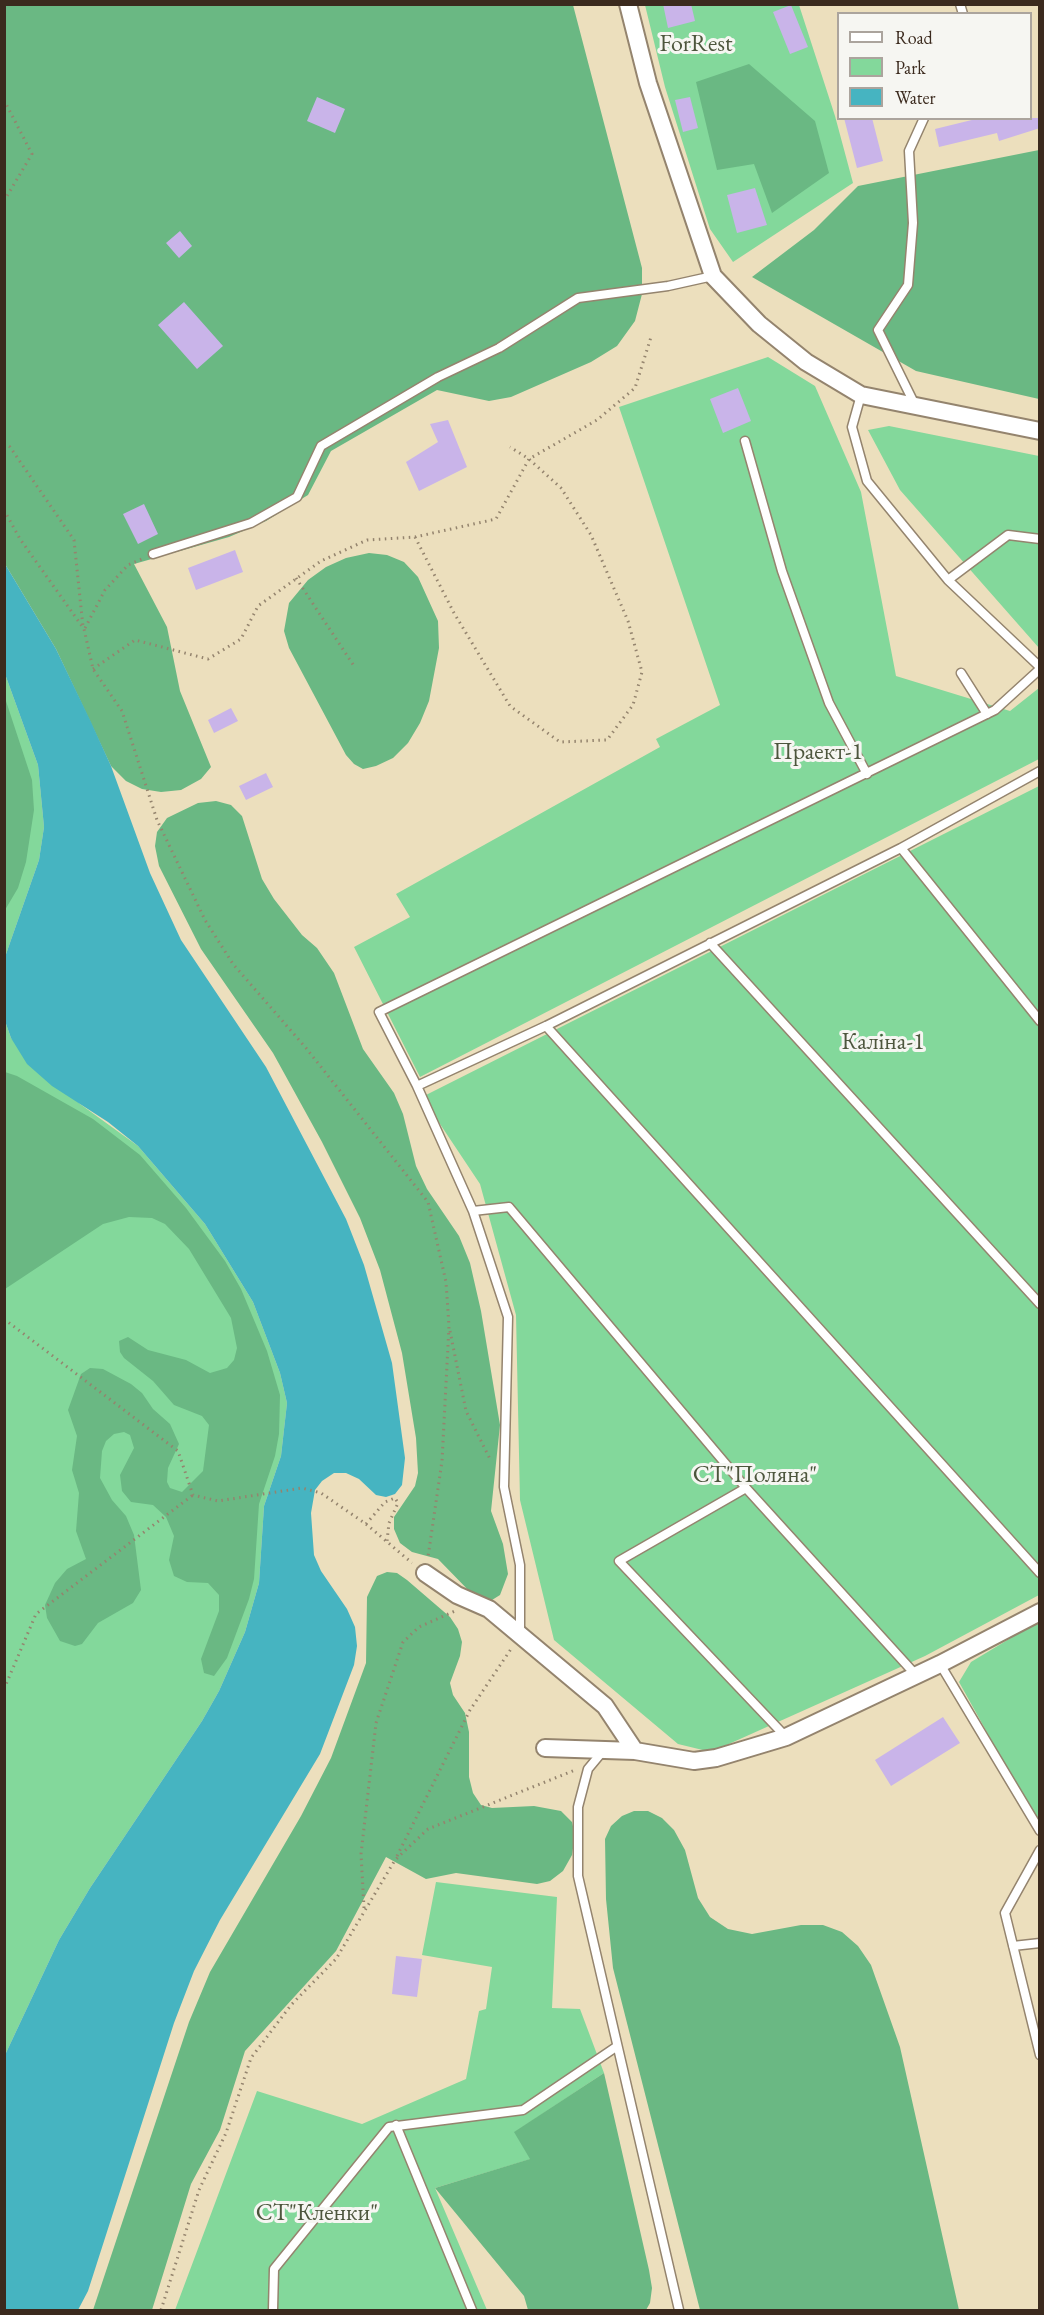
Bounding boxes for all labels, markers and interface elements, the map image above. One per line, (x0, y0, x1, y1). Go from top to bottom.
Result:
legend (837, 12, 1032, 120)
text: Road (895, 26, 933, 49)
park label: ForRest (659, 30, 733, 58)
text: Park (895, 56, 926, 79)
text: Water (895, 86, 936, 109)
park label: Праект-1 (773, 738, 863, 766)
park label: Каліна-1 (841, 1028, 925, 1056)
park label: СТ"Поляна" (693, 1461, 817, 1489)
park label: СТ"Кленки" (256, 2199, 378, 2227)

